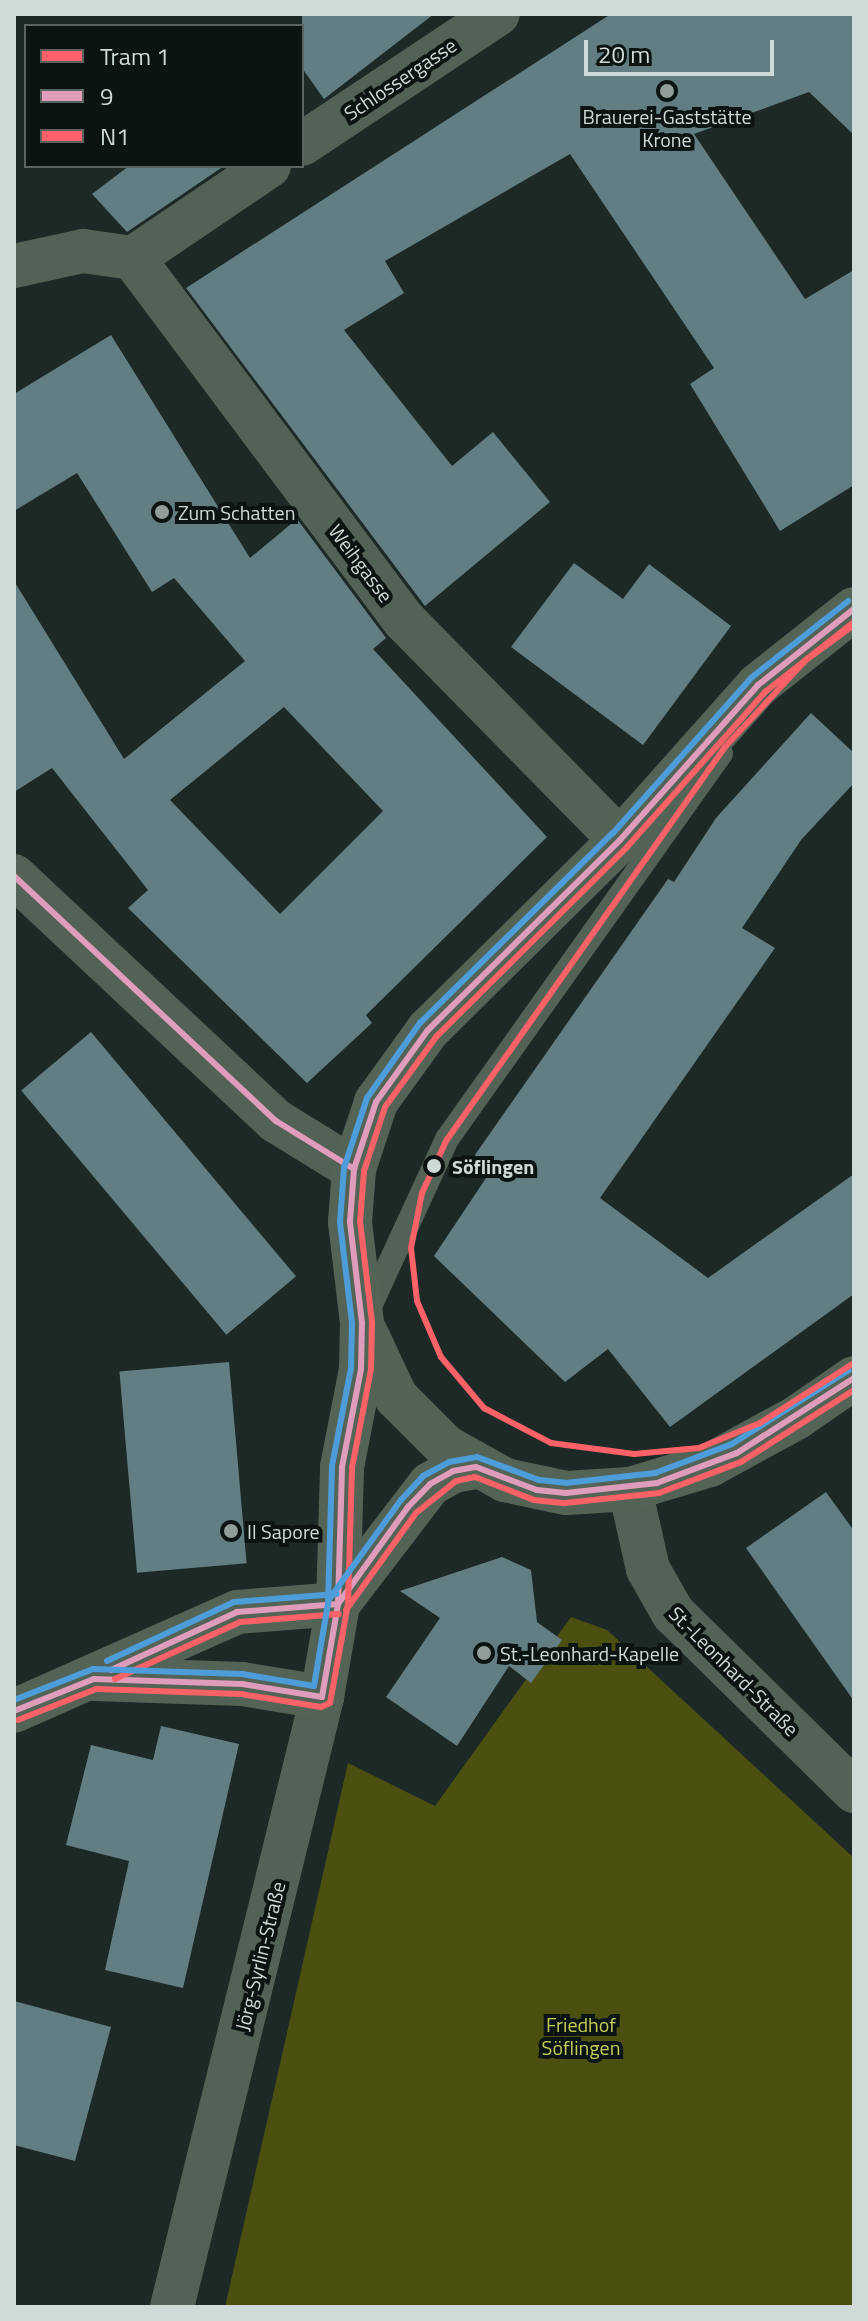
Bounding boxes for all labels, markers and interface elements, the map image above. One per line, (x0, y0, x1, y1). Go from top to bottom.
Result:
legend (24, 24, 304, 168)
scale bar (588, 24, 778, 74)
street label: Schlossergasse (339, 33, 461, 125)
text: 20 m (598, 36, 650, 72)
text: Tram 1 (100, 38, 170, 74)
text: 9 (100, 78, 113, 114)
marker: Brauerei-Gaststätte Krone (658, 82, 676, 100)
place label: Brauerei-Gaststätte Krone (582, 104, 752, 151)
text: N1 (100, 118, 130, 154)
place label: Zum Schatten (178, 500, 295, 524)
marker: Zum Schatten (153, 503, 171, 521)
street label: Weihgasse (324, 519, 398, 607)
place label: Söflingen (452, 1154, 534, 1178)
marker: Söflingen (423, 1155, 445, 1177)
place label: Il Sapore (247, 1519, 320, 1543)
marker: Il Sapore (222, 1522, 240, 1540)
street label: St.-Leonhard-Straße (664, 1601, 804, 1741)
place label: St.-Leonhard-Kapelle (500, 1641, 679, 1665)
marker: St.-Leonhard-Kapelle (475, 1644, 493, 1662)
street label: Jörg-Syrlin-Straße (230, 1879, 290, 2033)
park label: Friedhof Söflingen (542, 2013, 620, 2060)

